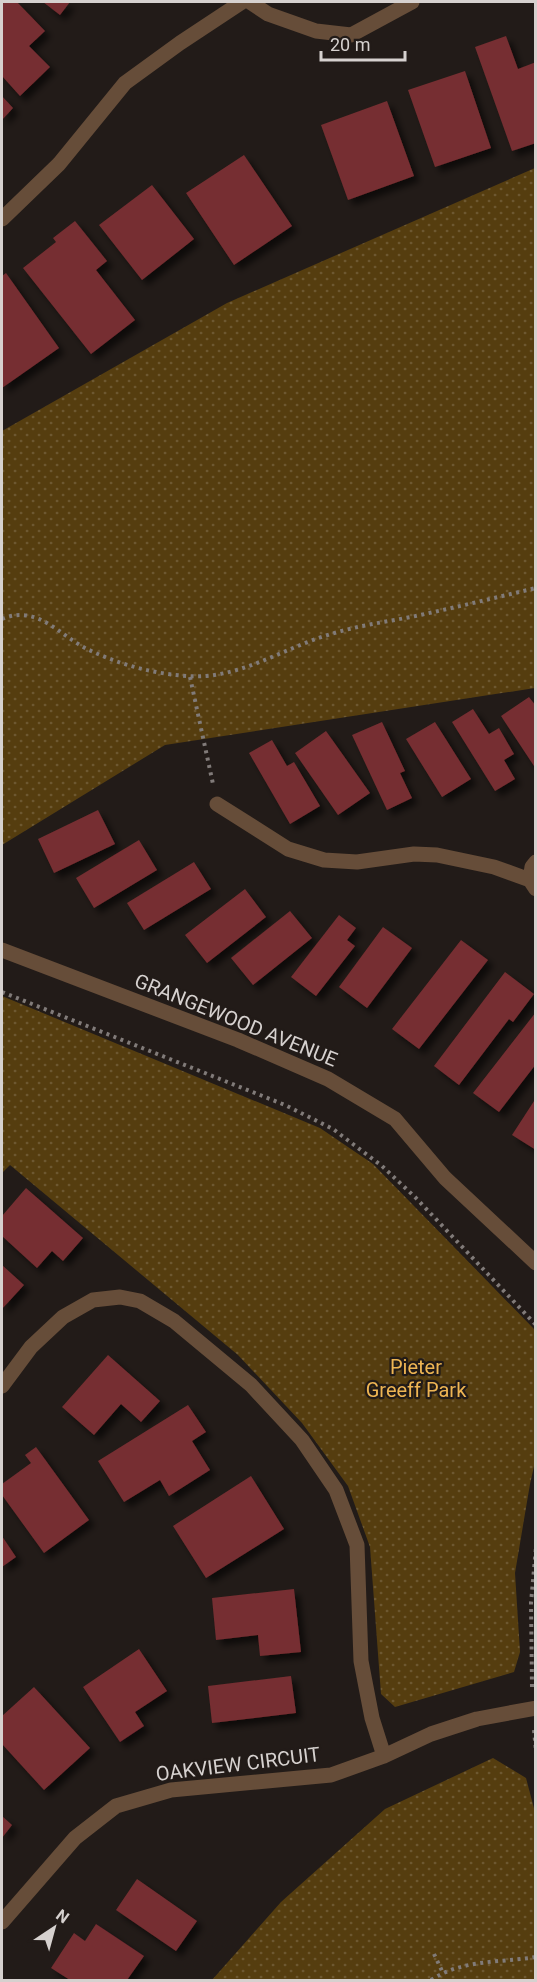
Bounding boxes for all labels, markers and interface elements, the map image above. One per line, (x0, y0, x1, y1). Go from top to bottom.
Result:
scale bar (321, 24, 405, 62)
text: 20 m (330, 34, 370, 55)
street label: GRANGEWOOD AVENUE (131, 968, 341, 1072)
park label: Pieter Greeff Park (366, 1355, 467, 1402)
street label: OAKVIEW CIRCUIT (155, 1742, 322, 1786)
north arrow (24, 1898, 84, 1958)
text: N (52, 1905, 73, 1927)

